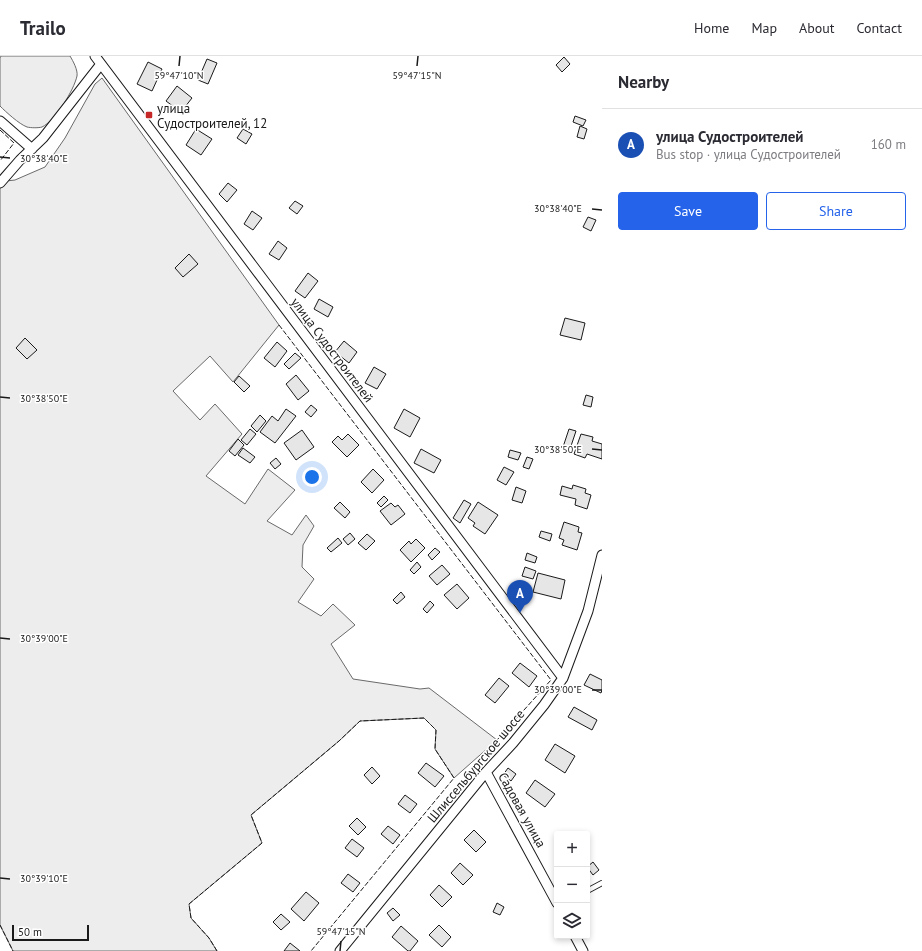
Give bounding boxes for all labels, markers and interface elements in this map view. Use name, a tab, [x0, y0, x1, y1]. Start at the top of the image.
text: Trailo	[20, 16, 66, 40]
text: Home	[694, 19, 729, 37]
text: Map	[751, 19, 777, 37]
text: About	[799, 19, 835, 37]
text: Contact	[857, 19, 902, 37]
text: 59°47'10"N	[154, 69, 204, 82]
text: 59°47'15"N	[392, 69, 442, 82]
text: Nearby	[618, 71, 669, 93]
place label: улица Судостроителей, 12	[157, 100, 267, 132]
marker: улица Судостроителей, 12	[144, 110, 154, 120]
text: улица Судостроителей	[656, 127, 804, 146]
text: A	[627, 136, 635, 153]
text: 160 m	[871, 136, 906, 153]
text: Bus stop · улица Судостроителей	[656, 146, 841, 163]
text: 30°38'40"E	[20, 152, 68, 165]
button: Save	[618, 192, 758, 230]
button: Share	[766, 192, 906, 230]
text: 30°38'40"E	[534, 202, 582, 215]
street label: улица Судостроителей	[287, 294, 377, 406]
text: 30°38'50"E	[20, 392, 68, 405]
text: 30°38'50"E	[534, 443, 582, 456]
your location	[302, 467, 322, 487]
pin: A	[507, 580, 533, 613]
text: 30°39'00"E	[20, 632, 68, 645]
text: 30°39'00"E	[534, 683, 582, 696]
street label: Шлиссельбургское шоссе	[424, 706, 528, 826]
street label: Садовая улица	[494, 769, 550, 851]
map controls	[554, 831, 590, 939]
button: +	[554, 831, 590, 867]
button: −	[554, 867, 590, 903]
text: 30°39'10"E	[20, 872, 68, 885]
button: layers	[554, 903, 590, 939]
scale bar	[12, 923, 89, 942]
text: 50 m	[18, 925, 42, 939]
text: 59°47'15"N	[316, 925, 366, 938]

